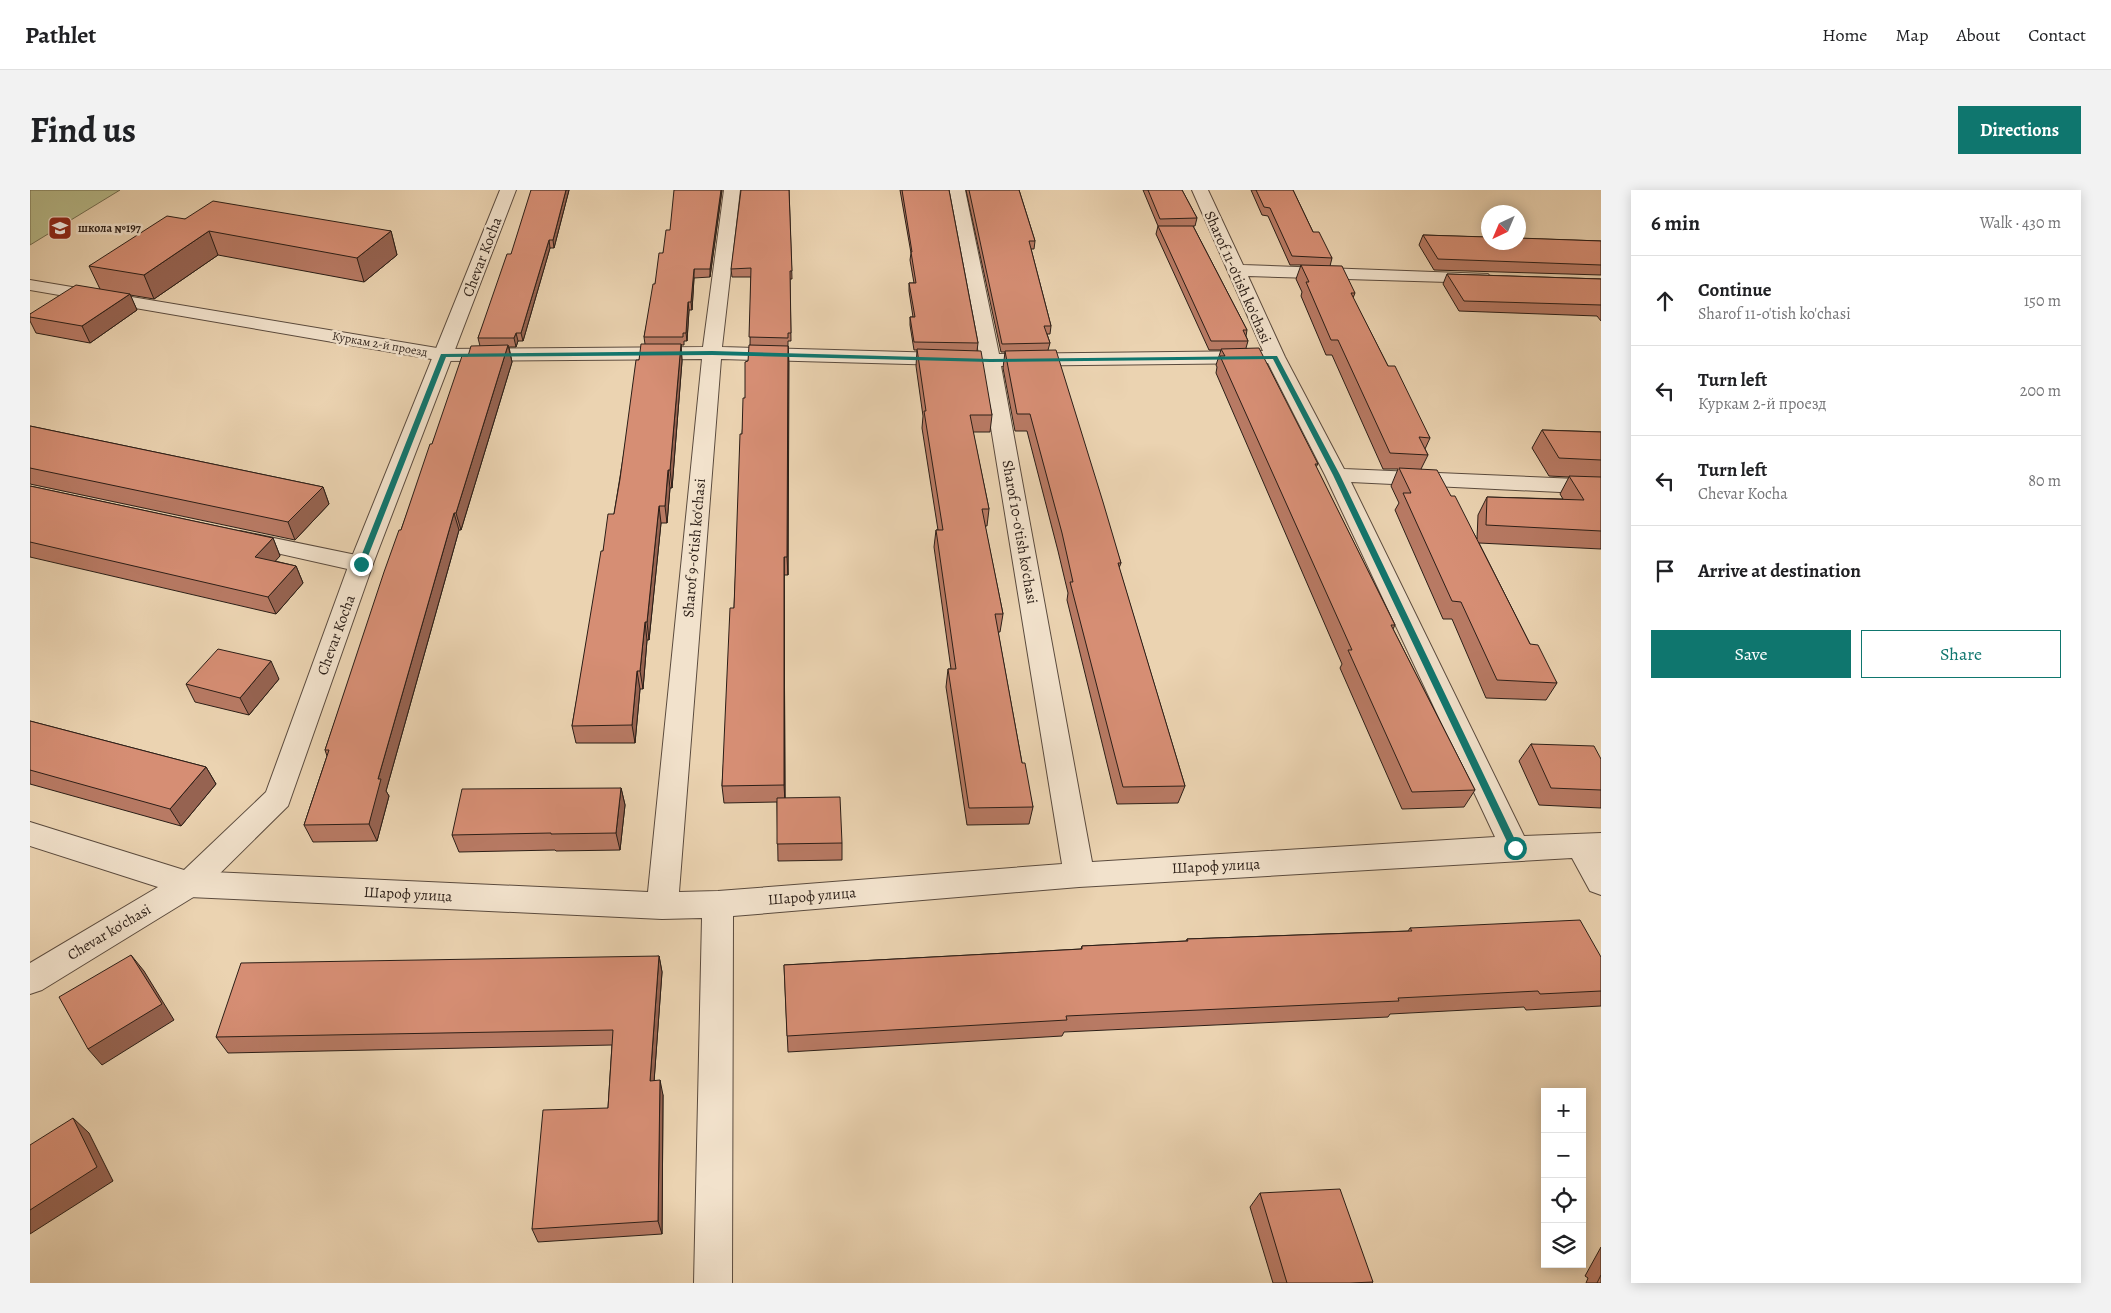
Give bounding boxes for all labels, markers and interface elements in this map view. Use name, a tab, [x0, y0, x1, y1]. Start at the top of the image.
text: Pathlet	[25, 19, 96, 51]
text: Home	[1822, 23, 1867, 47]
text: Map	[1895, 23, 1928, 47]
text: About	[1956, 23, 2000, 47]
text: Contact	[2028, 23, 2086, 47]
text: Find us	[30, 106, 136, 154]
button: Directions	[1958, 106, 2081, 154]
north arrow	[1481, 205, 1526, 250]
street label: Sharof 11-o'tish ko'chasi	[1200, 208, 1276, 346]
text: 6 min	[1651, 209, 1700, 237]
text: Walk · 430 m	[1980, 212, 2061, 234]
street label: Chevar Kocha	[458, 214, 506, 300]
school or university icon: школа №197	[47, 215, 73, 241]
place label: школа №197	[78, 220, 142, 236]
text: Continue	[1698, 277, 1772, 303]
icon: ahead	[1651, 287, 1679, 315]
text: 150 m	[2024, 290, 2061, 312]
text: Sharof 11-o'tish ko'chasi	[1698, 303, 1851, 325]
street label: Куркам 2-й проезд	[331, 328, 429, 360]
text: Turn left	[1698, 367, 1767, 393]
icon: left	[1651, 377, 1679, 405]
text: 200 m	[2020, 380, 2061, 402]
text: Куркам 2-й проезд	[1698, 393, 1826, 415]
text: Turn left	[1698, 457, 1767, 483]
street label: Sharof 10-o'tish ko'chasi	[997, 458, 1043, 606]
icon: left	[1651, 467, 1679, 495]
text: 80 m	[2028, 470, 2061, 492]
street label: Sharof 9-o'tish ko'chasi	[678, 478, 710, 618]
text: Chevar Kocha	[1698, 483, 1788, 505]
route end	[350, 553, 373, 576]
icon: arrive	[1651, 557, 1679, 585]
text: Arrive at destination	[1698, 558, 1861, 584]
street label: Chevar Kocha	[312, 592, 360, 678]
button: Save	[1651, 630, 1851, 678]
button: Share	[1861, 630, 2061, 678]
route start	[1504, 837, 1527, 860]
street label: Шароф улица	[1171, 854, 1261, 878]
street label: Шароф улица	[363, 882, 453, 906]
street label: Шароф улица	[767, 882, 857, 910]
street label: Chevar ko'chasi	[63, 899, 155, 965]
map controls	[1541, 1088, 1586, 1268]
button: +	[1541, 1088, 1586, 1133]
button: −	[1541, 1133, 1586, 1178]
button: locate	[1541, 1178, 1586, 1223]
button: layers	[1541, 1223, 1586, 1268]

